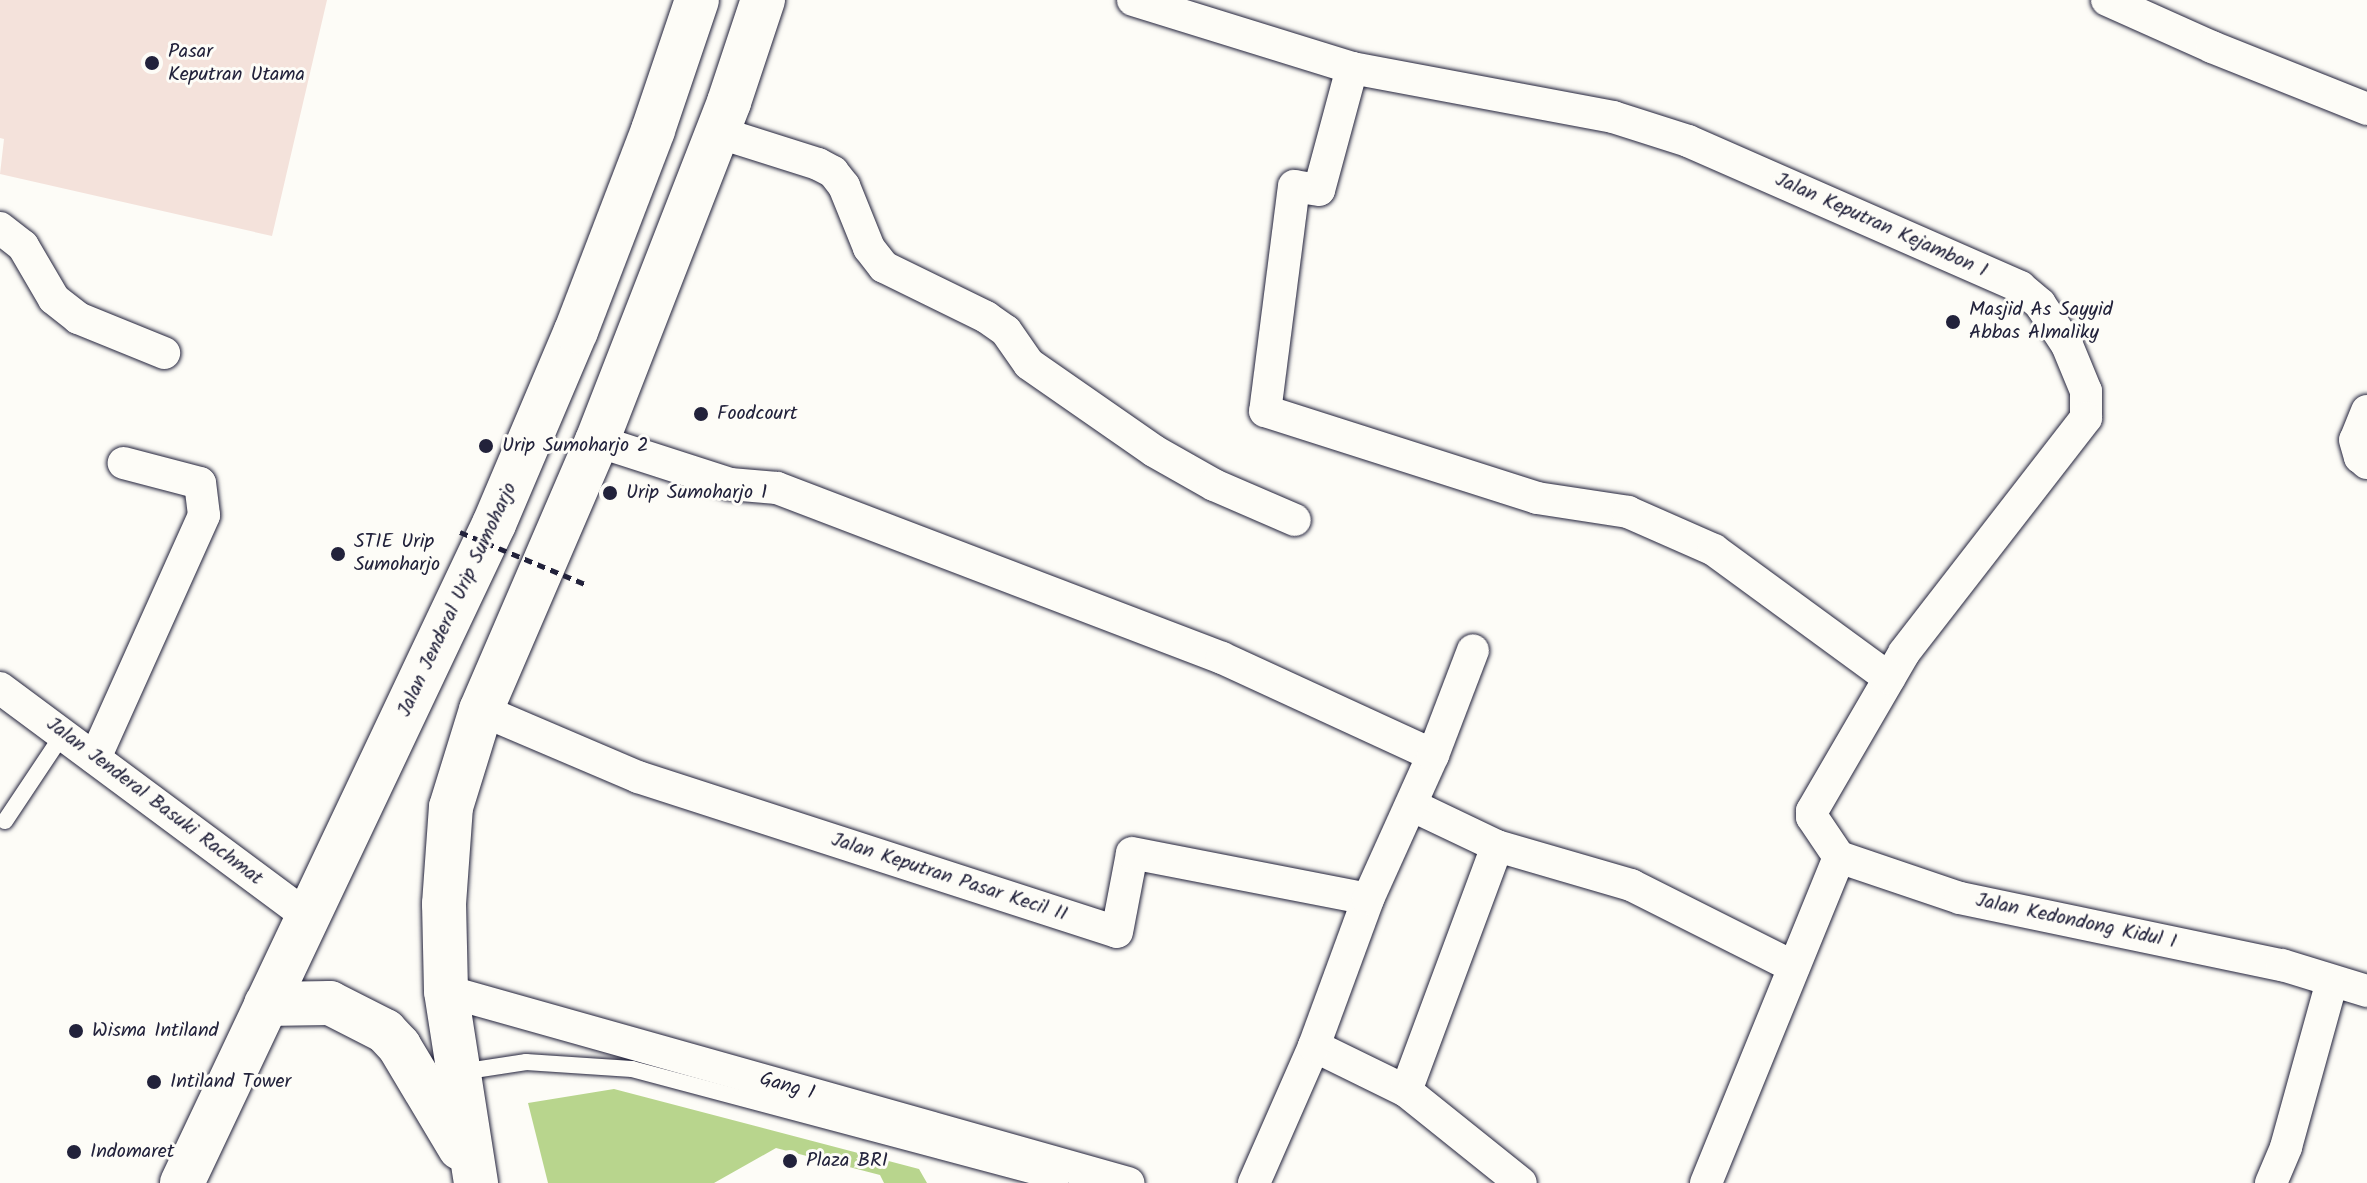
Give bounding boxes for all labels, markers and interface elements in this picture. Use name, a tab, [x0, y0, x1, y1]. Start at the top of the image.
place label: Pasar Keputran Utama	[168, 40, 305, 87]
marker: Pasar Keputran Utama	[143, 54, 161, 72]
street label: Jalan Keputran Kejambon 1	[1771, 168, 1991, 284]
place label: Masjid As Sayyid Abbas Almaliky	[1969, 298, 2113, 345]
marker: Masjid As Sayyid Abbas Almaliky	[1944, 313, 1962, 331]
place label: Foodcourt	[717, 402, 797, 426]
marker: Foodcourt	[692, 405, 710, 423]
place label: Urip Sumoharjo 2	[502, 434, 649, 458]
marker: Urip Sumoharjo 2	[477, 437, 495, 455]
street label: Jalan Jenderal Urip Sumoharjo	[393, 479, 523, 721]
place label: Urip Sumoharjo 1	[626, 481, 767, 505]
marker: Urip Sumoharjo 1	[601, 484, 619, 502]
place label: STIE Urip Sumoharjo	[354, 530, 440, 577]
marker: STIE Urip Sumoharjo	[329, 545, 347, 563]
street label: Jalan Jenderal Basuki Rachmat	[41, 713, 267, 891]
street label: Jalan Keputran Pasar Kecil II	[828, 828, 1070, 928]
street label: Jalan Kedondong Kidul I	[1973, 889, 2179, 955]
place label: Wisma Intiland	[92, 1019, 219, 1043]
marker: Wisma Intiland	[67, 1022, 85, 1040]
street label: Gang 1	[757, 1068, 817, 1106]
place label: Intiland Tower	[170, 1070, 291, 1094]
marker: Intiland Tower	[145, 1073, 163, 1091]
place label: Indomaret	[90, 1140, 175, 1164]
marker: Indomaret	[65, 1143, 83, 1161]
place label: Plaza BRI	[806, 1149, 888, 1173]
marker: Plaza BRI	[781, 1152, 799, 1170]

